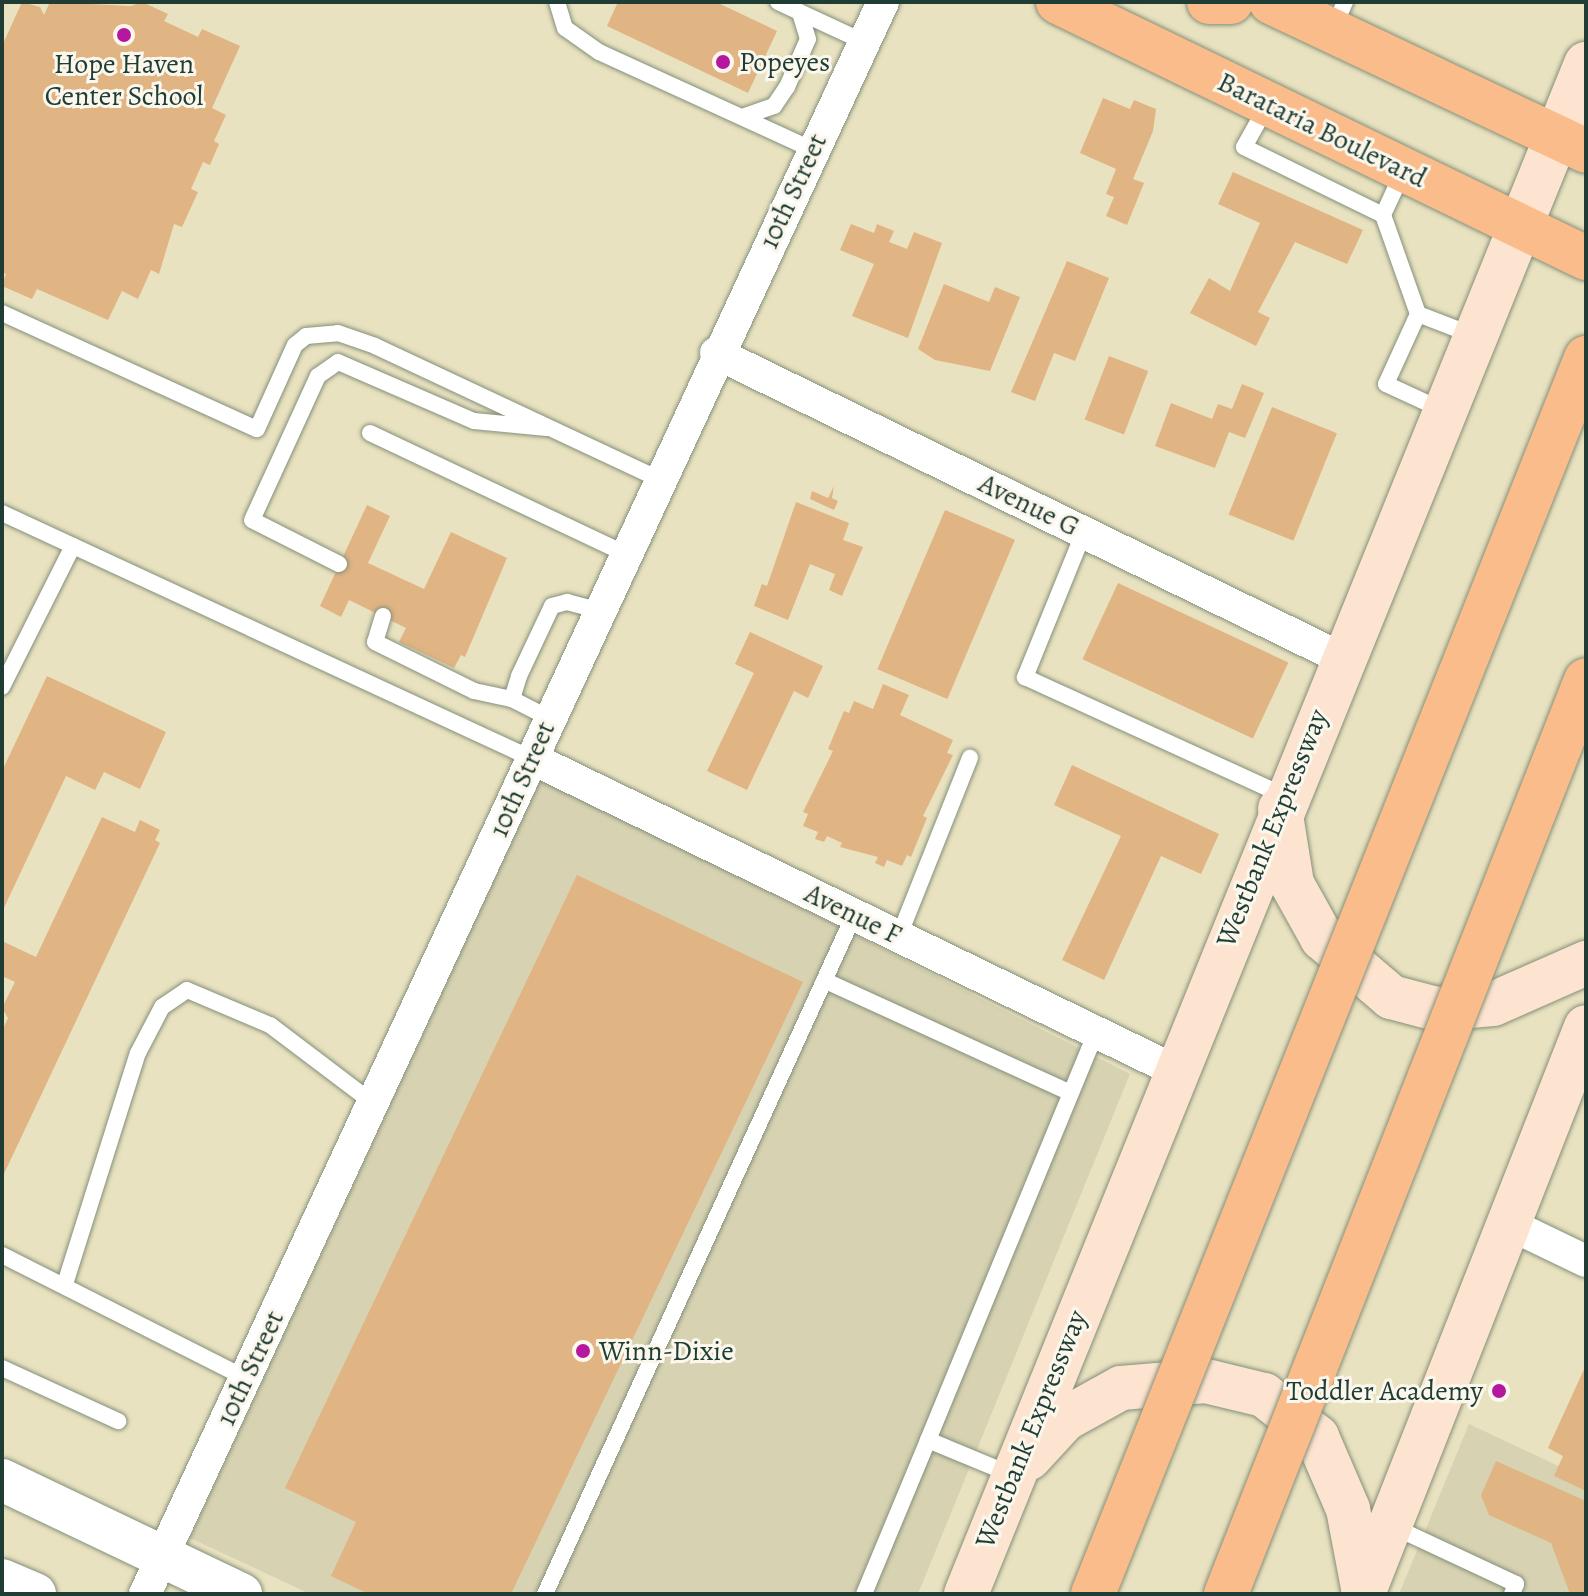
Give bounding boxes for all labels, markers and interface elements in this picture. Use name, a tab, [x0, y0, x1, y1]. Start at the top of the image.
marker: Hope Haven Center School	[115, 26, 133, 44]
place label: Popeyes	[739, 45, 830, 79]
place label: Hope Haven Center School	[45, 47, 203, 113]
marker: Popeyes	[714, 53, 732, 71]
street label: Barataria Boulevard	[1212, 65, 1432, 195]
street label: 10th Street	[752, 128, 834, 254]
street label: Avenue G	[973, 466, 1085, 544]
street label: Westbank Expressway	[1209, 704, 1335, 952]
street label: 10th Street	[482, 716, 562, 842]
street label: Avenue F	[799, 876, 907, 952]
street label: 10th Street	[209, 1305, 291, 1431]
street label: Westbank Expressway	[968, 1305, 1094, 1553]
place label: Winn-Dixie	[599, 1334, 734, 1368]
marker: Winn-Dixie	[574, 1342, 592, 1360]
place label: Toddler Academy	[1286, 1374, 1483, 1408]
marker: Toddler Academy	[1490, 1382, 1508, 1400]

